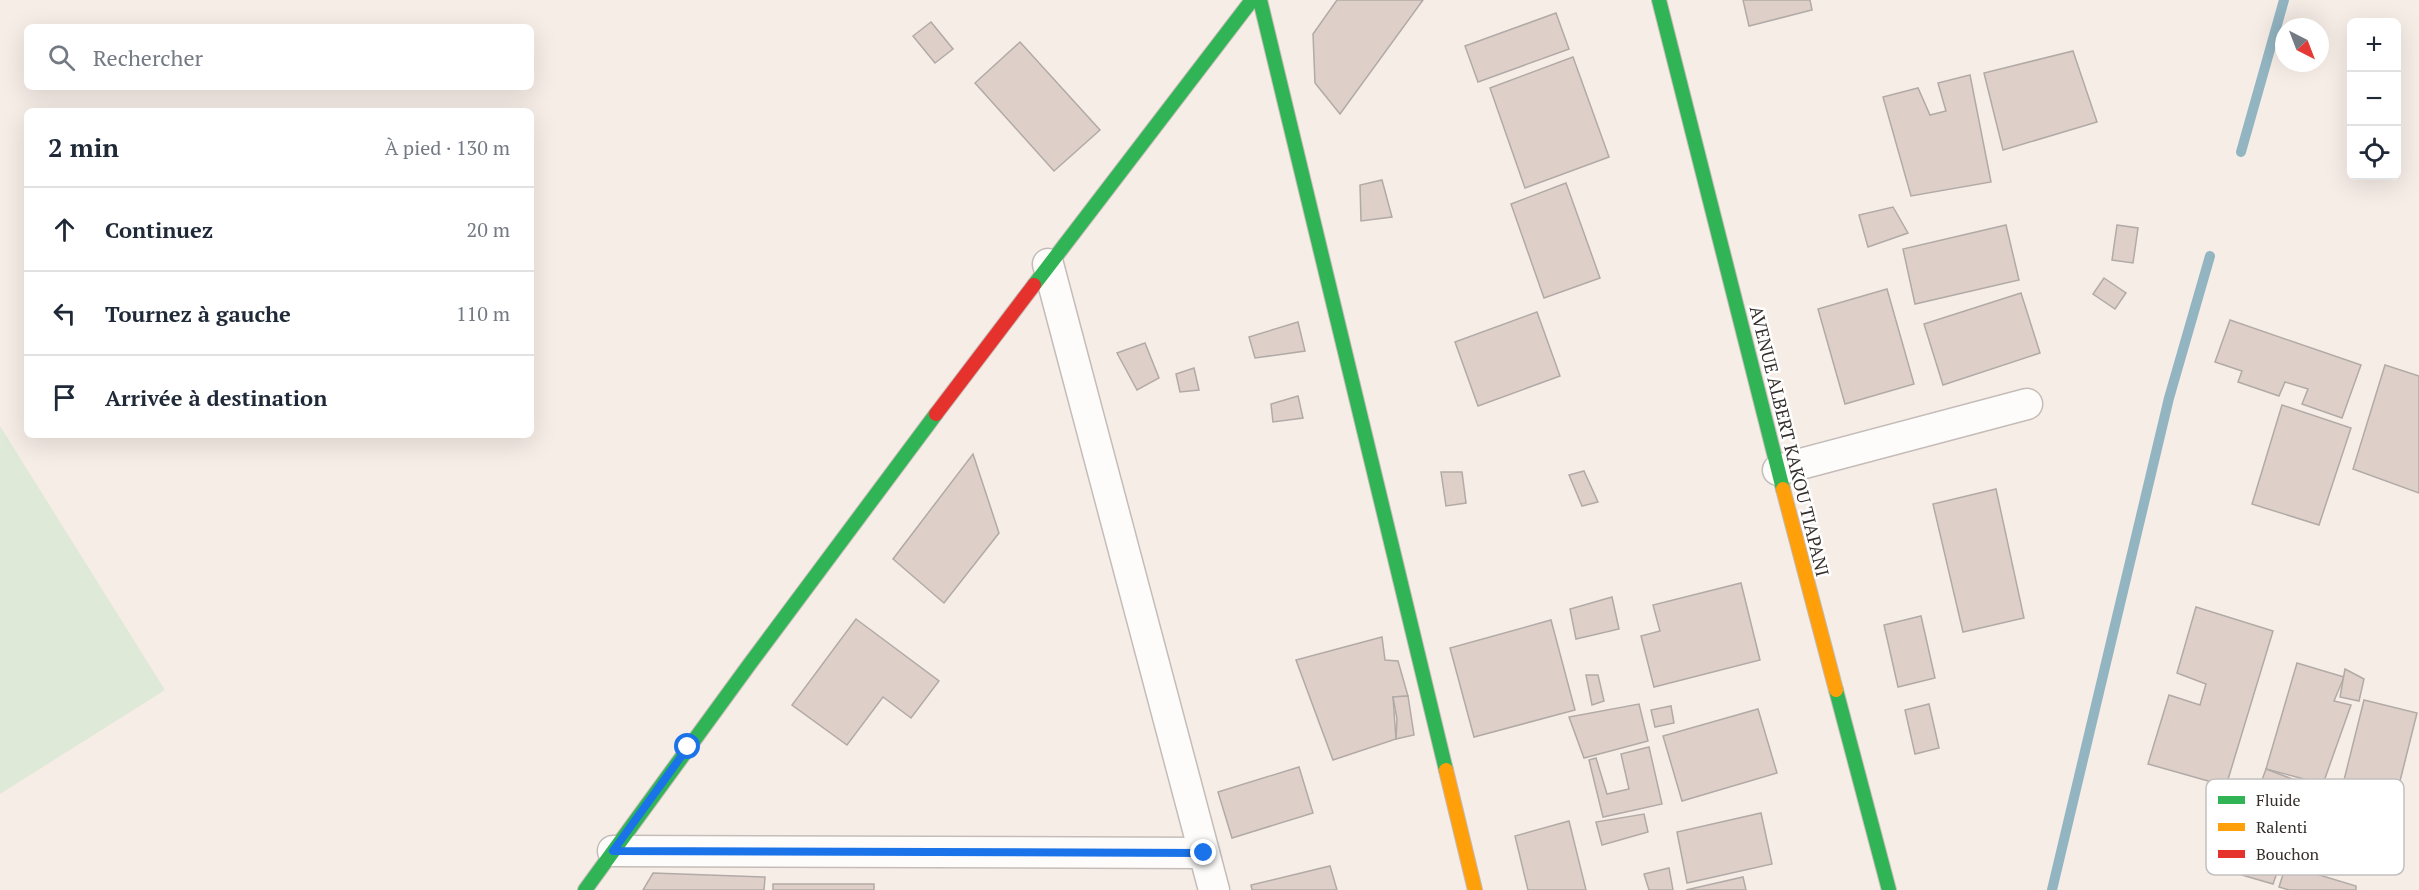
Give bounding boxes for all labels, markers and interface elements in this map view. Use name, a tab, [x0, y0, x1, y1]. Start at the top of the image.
north arrow	[2275, 18, 2329, 72]
map controls	[2347, 18, 2401, 180]
button: +	[2347, 18, 2401, 72]
search box	[24, 24, 534, 90]
icon: search	[45, 41, 78, 74]
text: Rechercher	[93, 43, 203, 72]
button: −	[2347, 72, 2401, 126]
button: locate	[2347, 126, 2401, 180]
text: 2 min	[48, 130, 119, 164]
text: À pied · 130 m	[385, 134, 510, 161]
icon: ahead	[48, 213, 81, 246]
text: Continuez	[105, 215, 213, 244]
text: 20 m	[467, 216, 510, 243]
icon: left	[48, 297, 81, 330]
text: Tournez à gauche	[105, 299, 291, 328]
text: 110 m	[456, 300, 510, 327]
street label: AVENUE ALBERT KAKOU TIAPANI	[1745, 303, 1835, 579]
icon: arrive	[48, 381, 81, 414]
text: Arrivée à destination	[105, 383, 327, 412]
route start	[674, 733, 700, 759]
legend	[2206, 779, 2404, 875]
text: Fluide	[2256, 789, 2300, 811]
text: Ralenti	[2256, 816, 2308, 838]
route end	[1190, 839, 1216, 865]
text: Bouchon	[2256, 843, 2320, 865]

